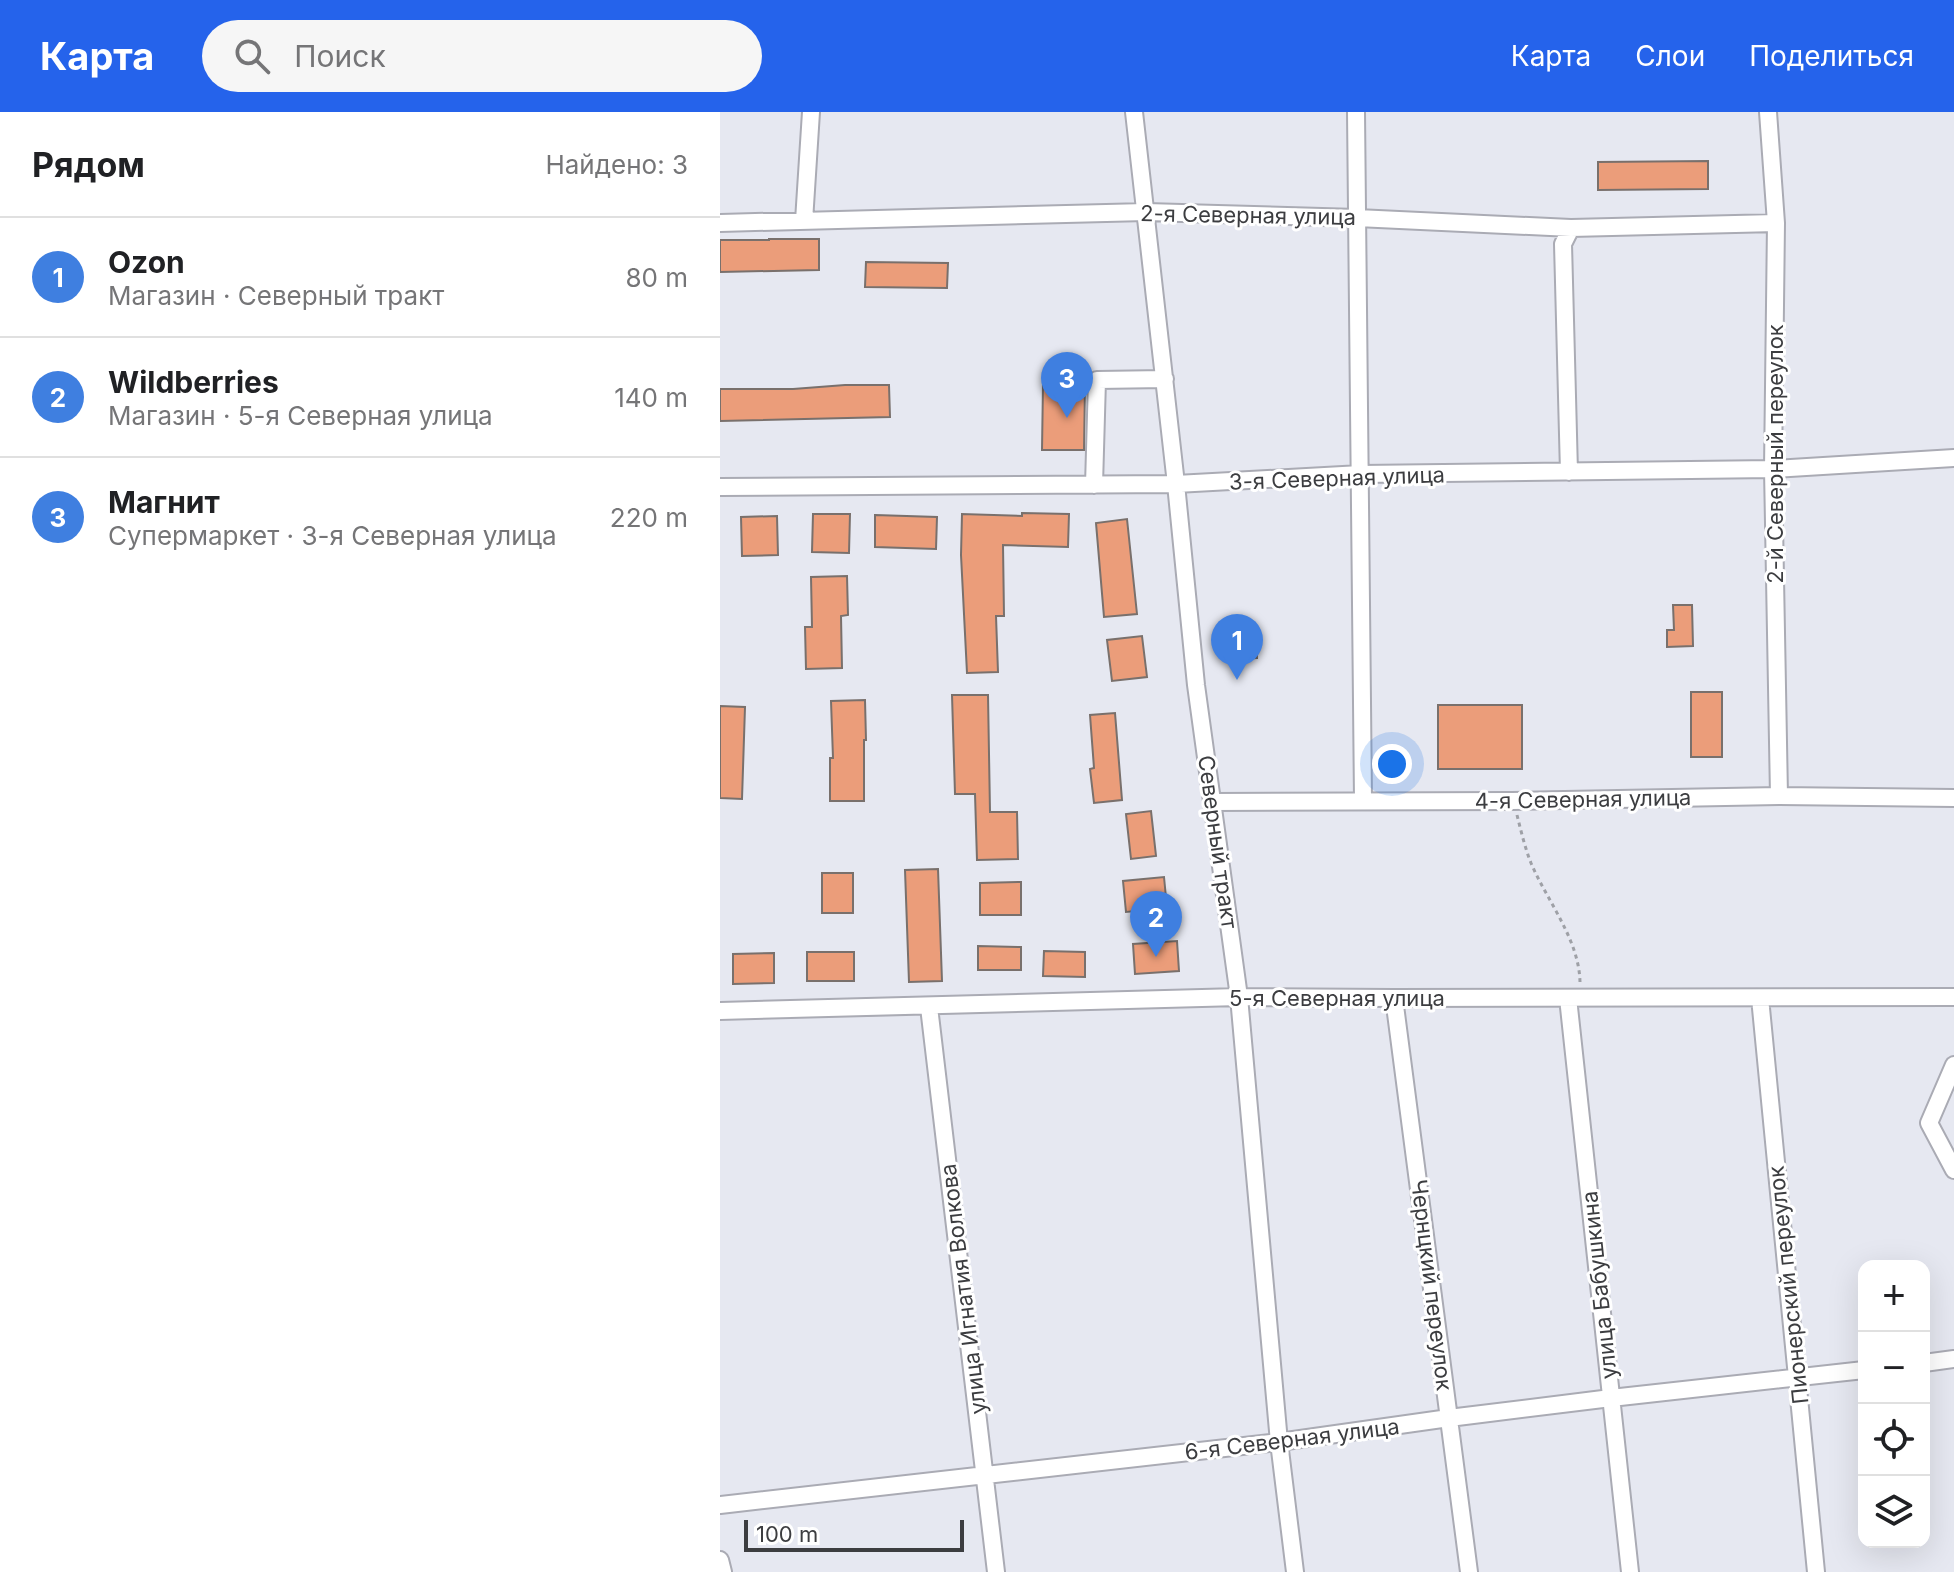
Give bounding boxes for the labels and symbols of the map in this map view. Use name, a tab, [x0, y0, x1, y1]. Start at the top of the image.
street label: 2-я Северная улица	[1140, 200, 1356, 230]
street label: 2-й Северный переулок	[1762, 324, 1788, 584]
pin: 3	[1041, 352, 1093, 418]
street label: 3-я Северная улица	[1229, 461, 1445, 495]
pin: 1	[1211, 614, 1263, 680]
your location	[1372, 744, 1412, 784]
street label: Северный тракт	[1193, 754, 1243, 931]
street label: 4-я Северная улица	[1474, 784, 1692, 814]
pin: 2	[1130, 891, 1182, 957]
street label: 5-я Северная улица	[1229, 985, 1445, 1011]
street label: улица Игнатия Волкова	[935, 1162, 991, 1416]
street label: Пионерский переулок	[1763, 1165, 1813, 1405]
street label: Чернцкий переулок	[1406, 1178, 1458, 1392]
street label: улица Бабушкина	[1576, 1190, 1622, 1380]
street label: 6-я Северная улица	[1183, 1413, 1401, 1465]
scale bar	[744, 1516, 964, 1552]

